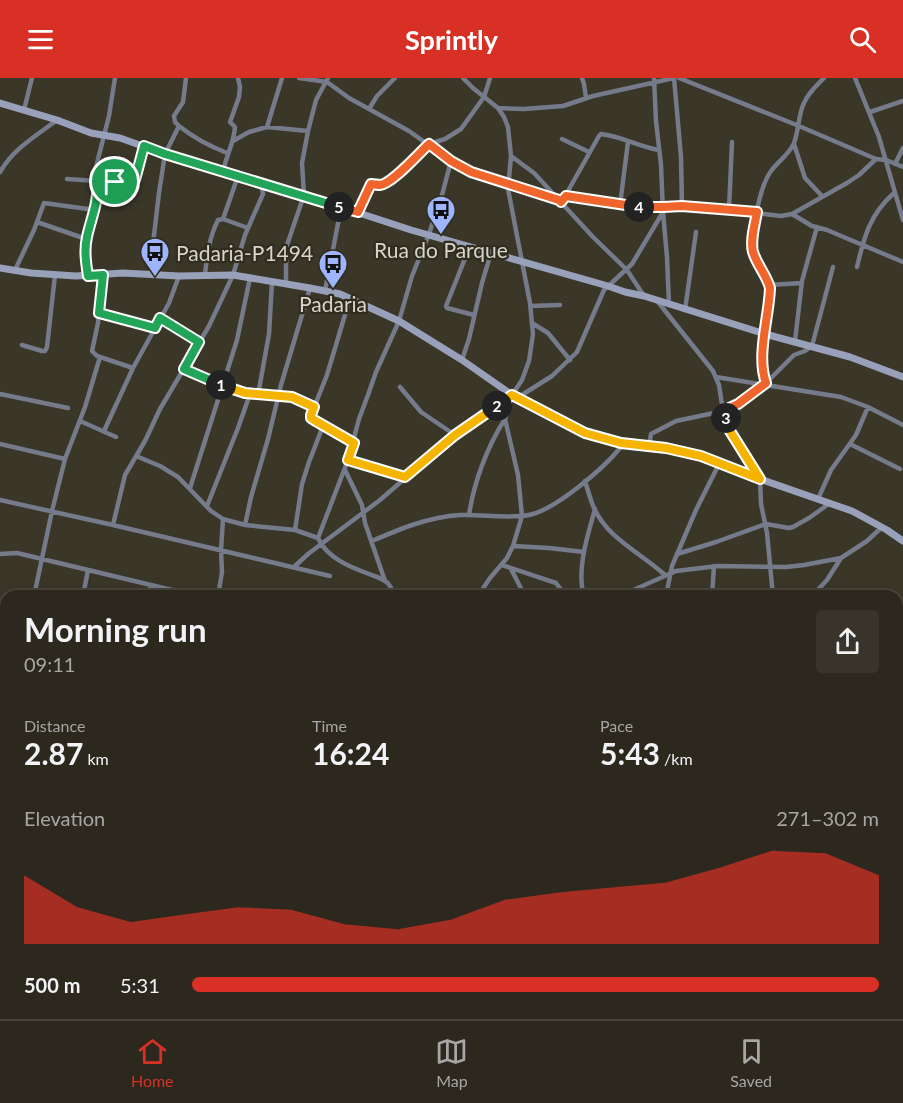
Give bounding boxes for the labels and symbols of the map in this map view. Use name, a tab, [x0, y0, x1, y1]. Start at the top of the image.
pin	[89, 156, 140, 207]
pin: 5	[324, 192, 354, 222]
pin: 4	[624, 192, 654, 222]
bus stop icon: Rua do Parque	[425, 194, 457, 236]
bus stop icon: Padaria-P1494	[139, 236, 171, 278]
place label: Rua do Parque	[374, 237, 508, 262]
place label: Padaria-P1494	[176, 240, 313, 265]
bus stop icon: Padaria	[317, 248, 349, 290]
place label: Padaria	[299, 291, 367, 316]
pin: 1	[206, 370, 236, 400]
pin: 2	[482, 391, 512, 421]
pin: 3	[711, 403, 741, 433]

